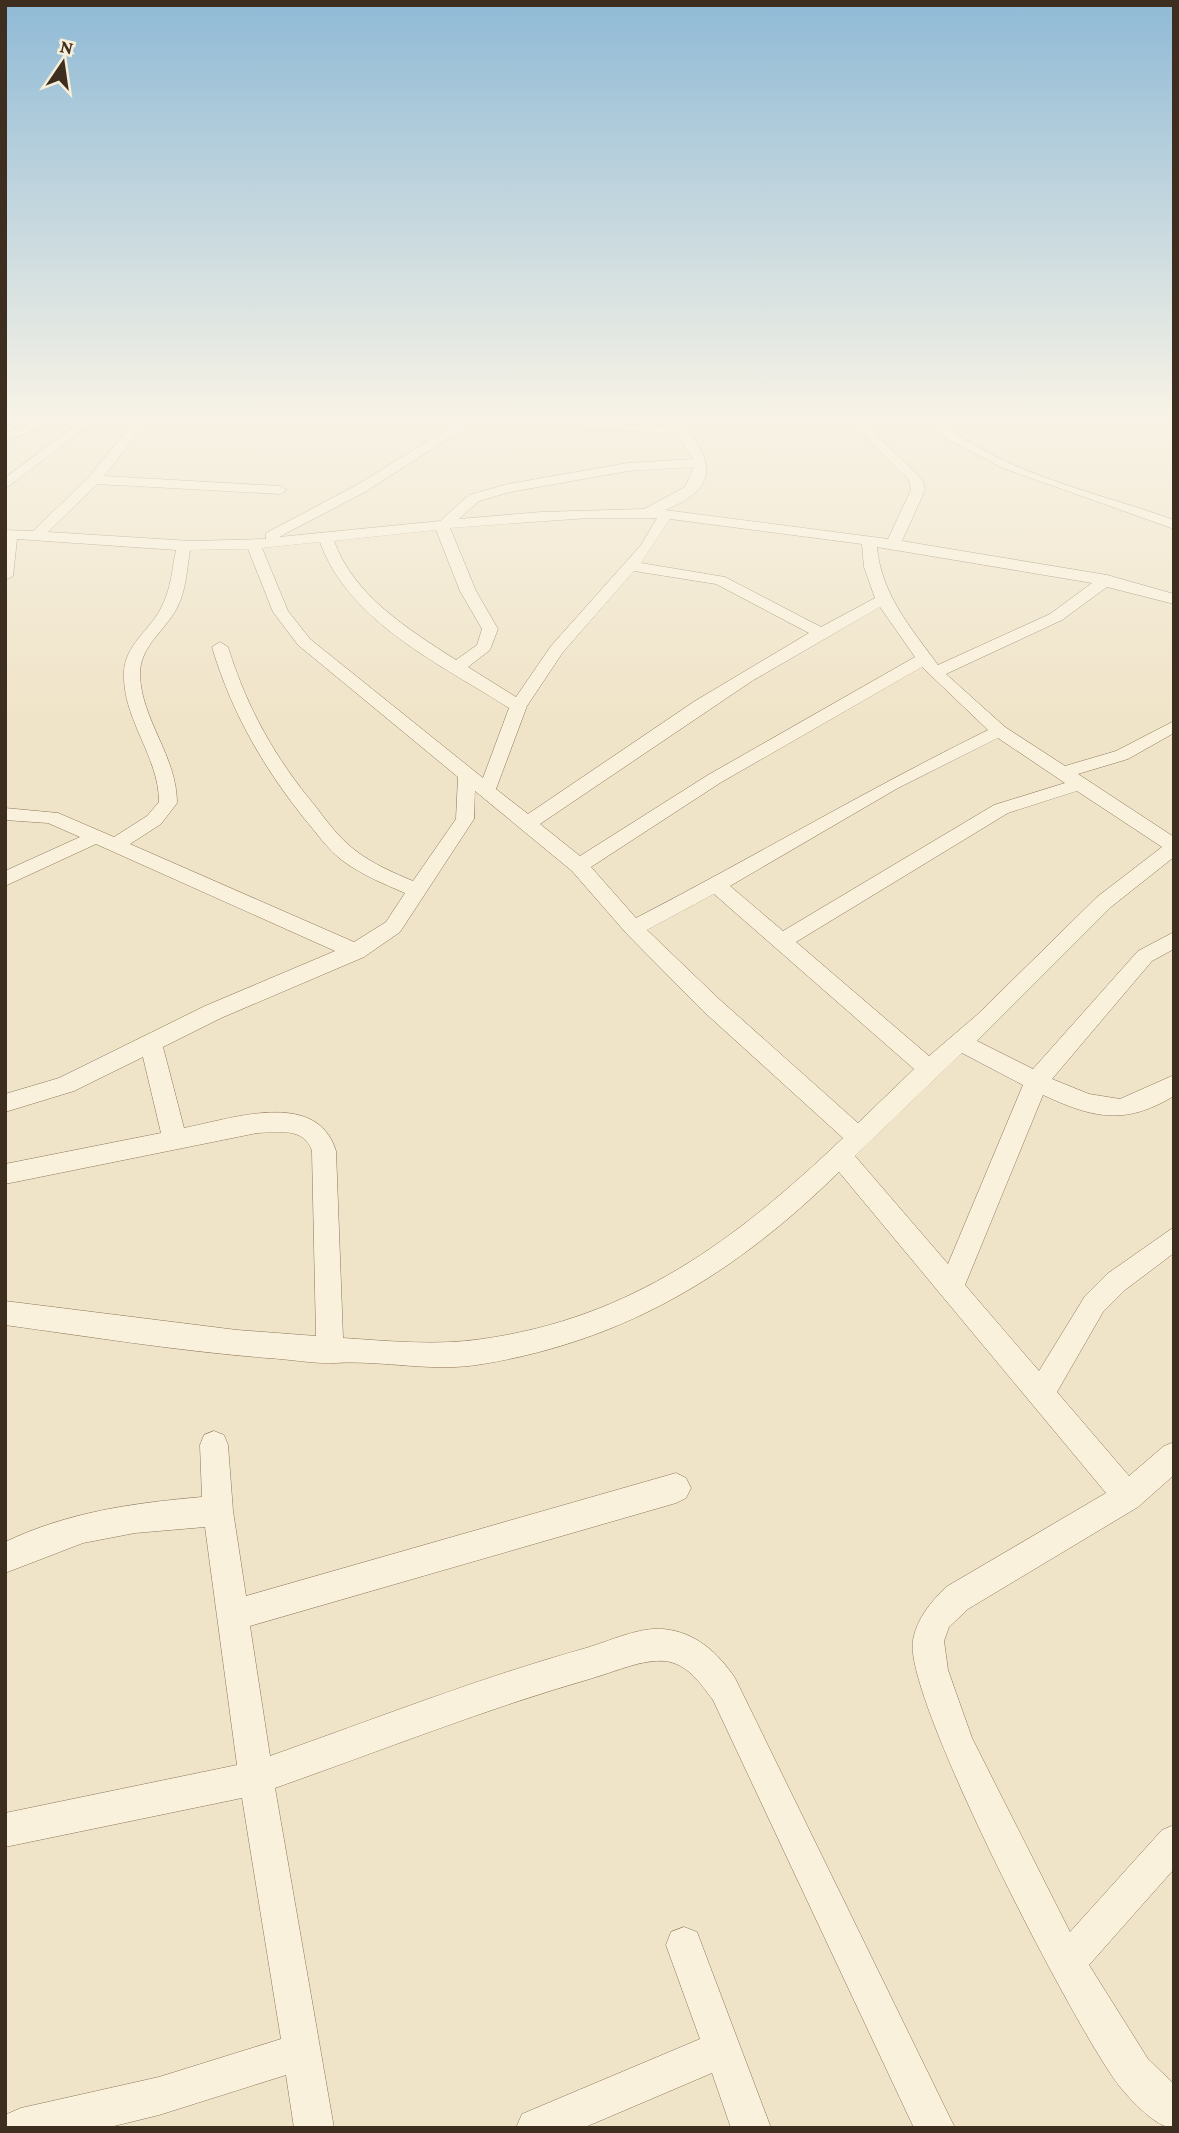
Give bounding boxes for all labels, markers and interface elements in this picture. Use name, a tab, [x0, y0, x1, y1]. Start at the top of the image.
north arrow	[28, 28, 98, 98]
text: N	[58, 35, 75, 59]

